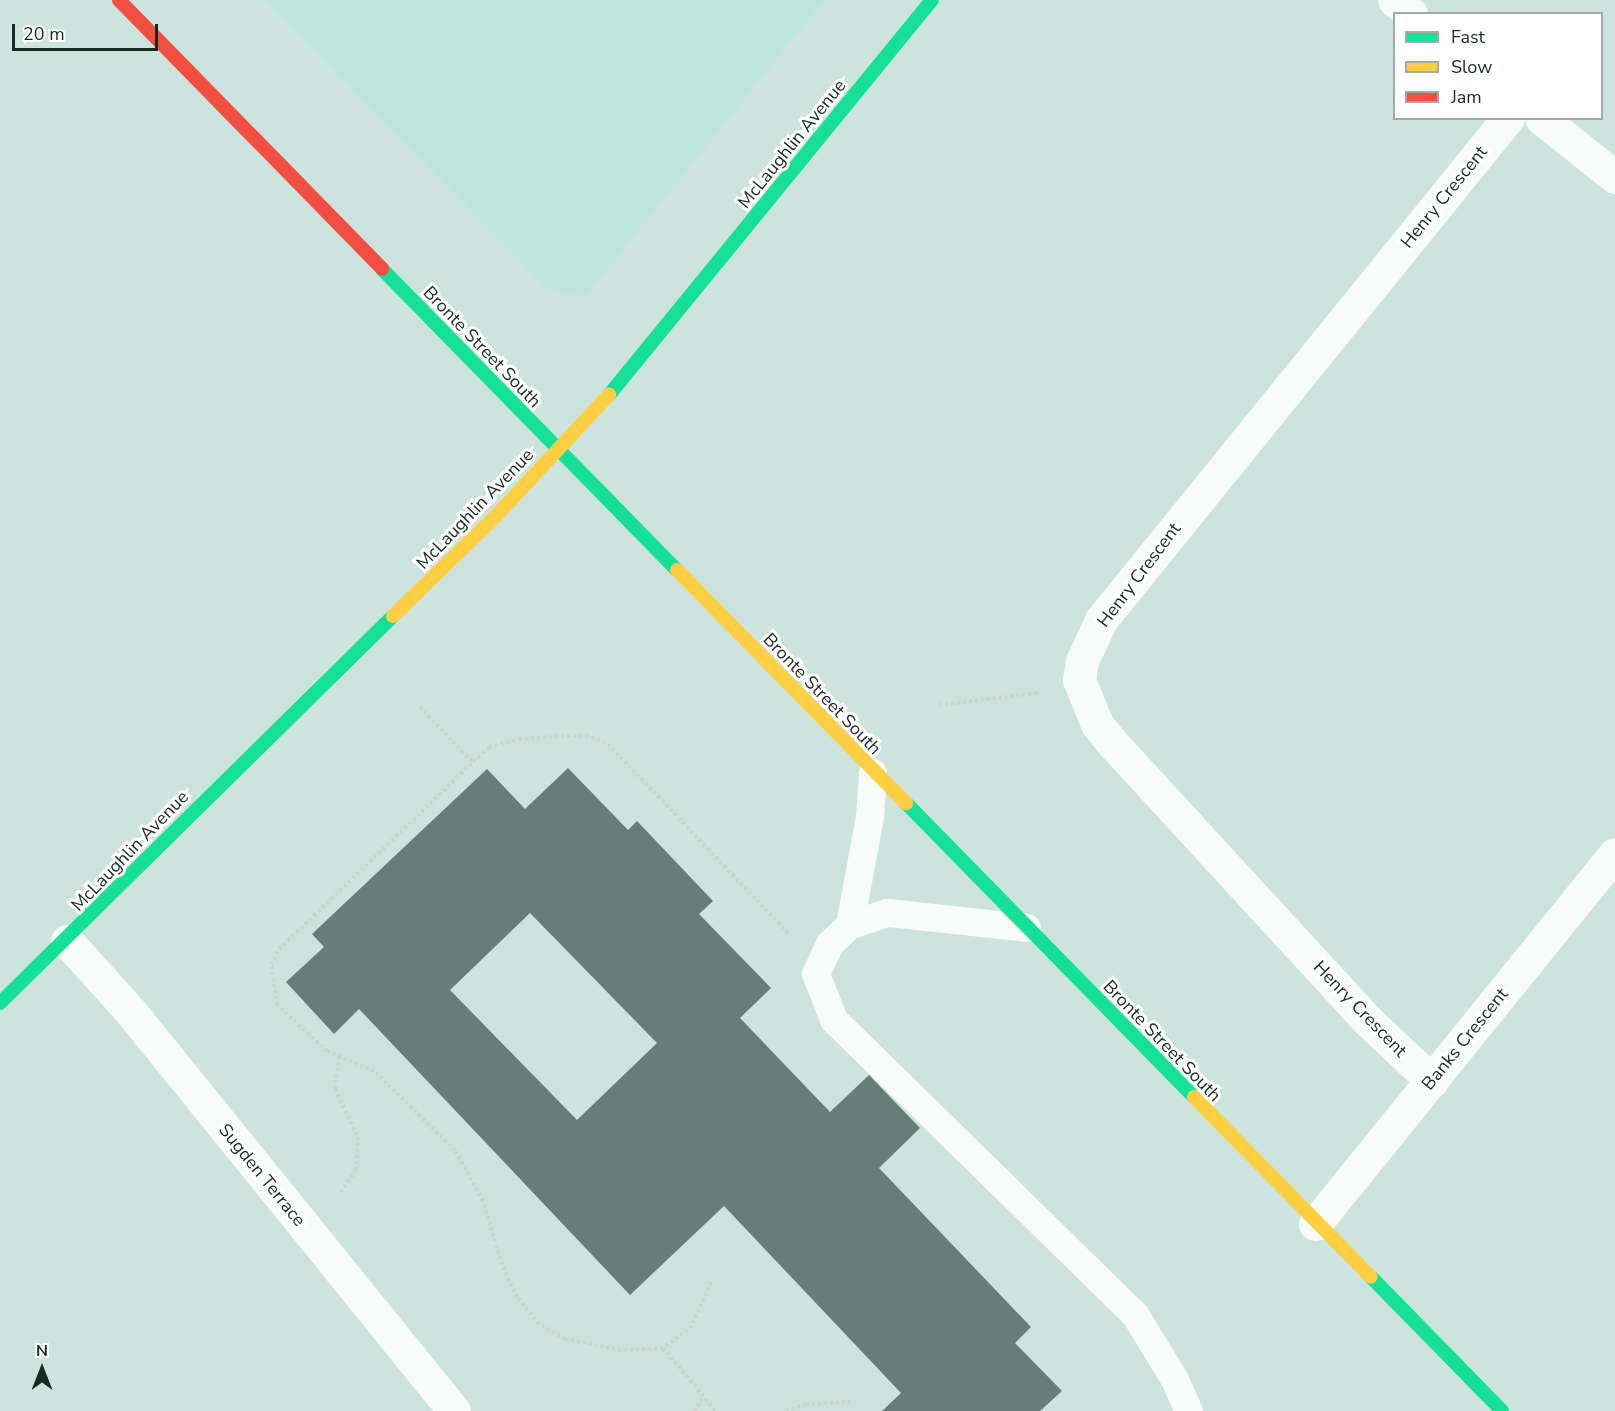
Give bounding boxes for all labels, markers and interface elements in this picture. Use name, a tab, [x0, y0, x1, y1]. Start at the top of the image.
scale bar	[15, 12, 160, 50]
legend	[1393, 12, 1603, 120]
text: 20 m	[23, 22, 65, 46]
text: Fast	[1451, 25, 1485, 49]
text: Slow	[1451, 55, 1492, 79]
street label: McLaughlin Avenue	[733, 75, 851, 213]
text: Jam	[1451, 85, 1482, 109]
street label: Henry Crescent	[1396, 142, 1492, 252]
street label: Bronte Street South	[418, 282, 546, 412]
street label: McLaughlin Avenue	[412, 444, 538, 574]
street label: Henry Crescent	[1093, 518, 1185, 632]
street label: Bronte Street South	[758, 629, 886, 759]
street label: McLaughlin Avenue	[67, 786, 193, 916]
street label: Henry Crescent	[1309, 956, 1411, 1062]
street label: Bronte Street South	[1098, 976, 1226, 1106]
street label: Banks Crescent	[1417, 984, 1513, 1094]
street label: Sugden Terrace	[214, 1119, 310, 1231]
north arrow	[12, 1339, 72, 1399]
text: N	[36, 1340, 48, 1362]

